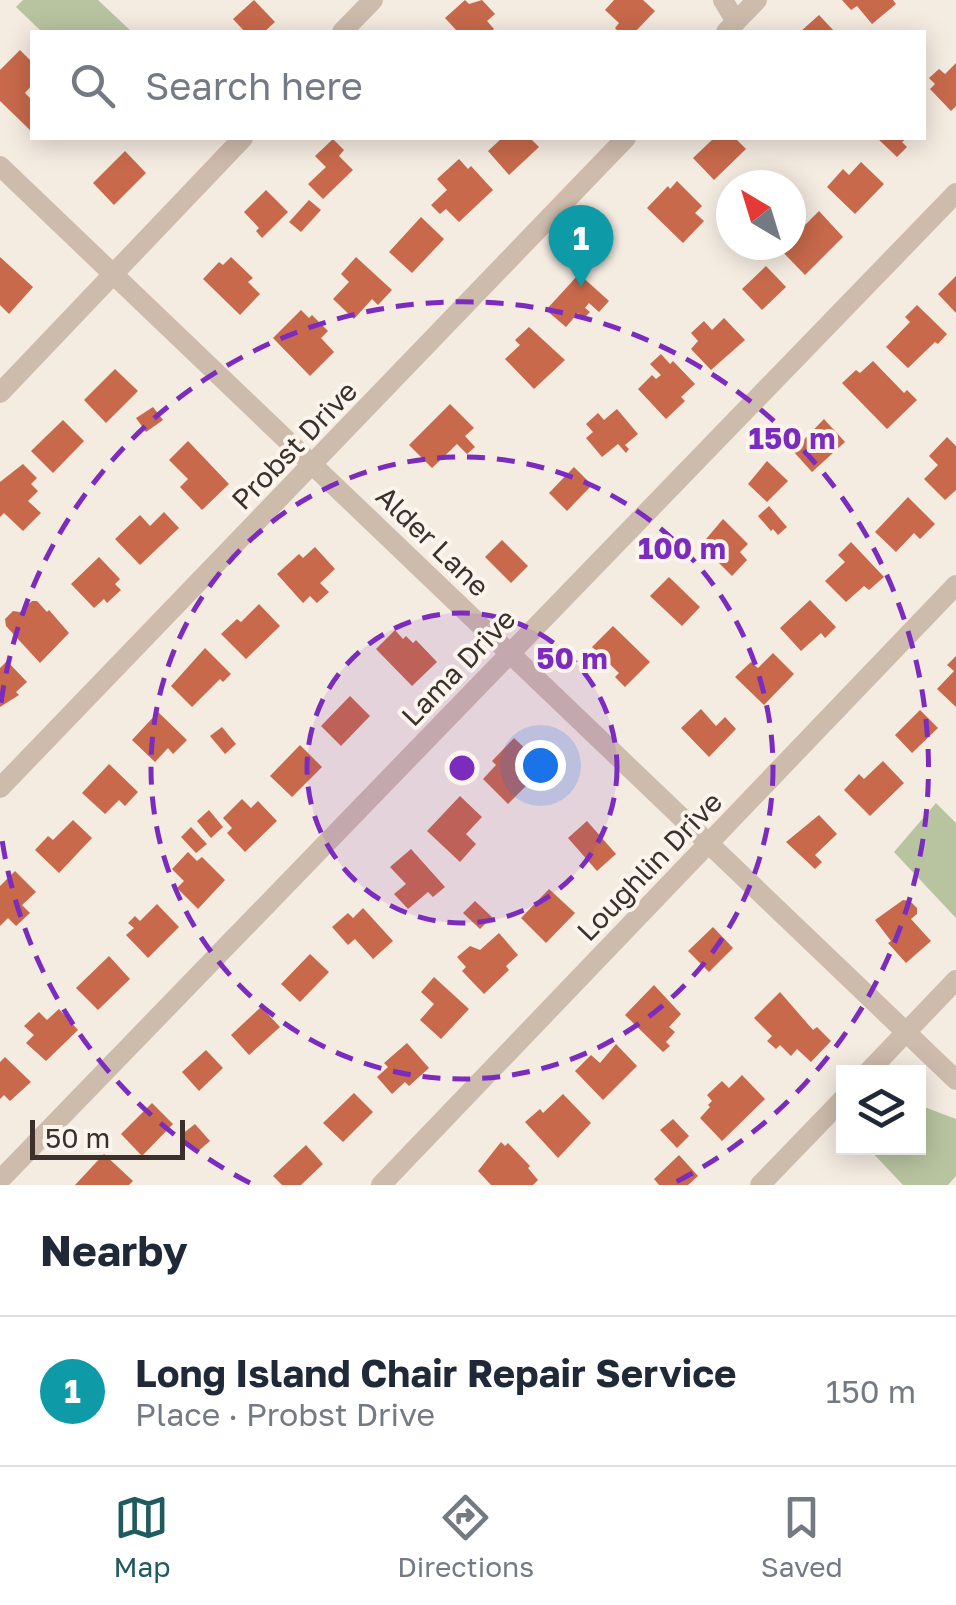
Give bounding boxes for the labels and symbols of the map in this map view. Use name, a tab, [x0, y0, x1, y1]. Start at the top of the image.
north arrow	[716, 170, 806, 260]
pin: 1	[548, 204, 614, 287]
street label: Probst Drive	[225, 374, 363, 516]
text: 150 m	[749, 420, 836, 456]
street label: Alder Lane	[370, 479, 496, 603]
text: 100 m	[638, 530, 726, 566]
street label: Lama Drive	[394, 602, 522, 732]
text: 50 m	[536, 640, 608, 676]
your location	[515, 740, 566, 791]
centre of rings	[444, 750, 480, 786]
street label: Loughlin Drive	[570, 785, 728, 947]
scale bar	[30, 1115, 185, 1160]

